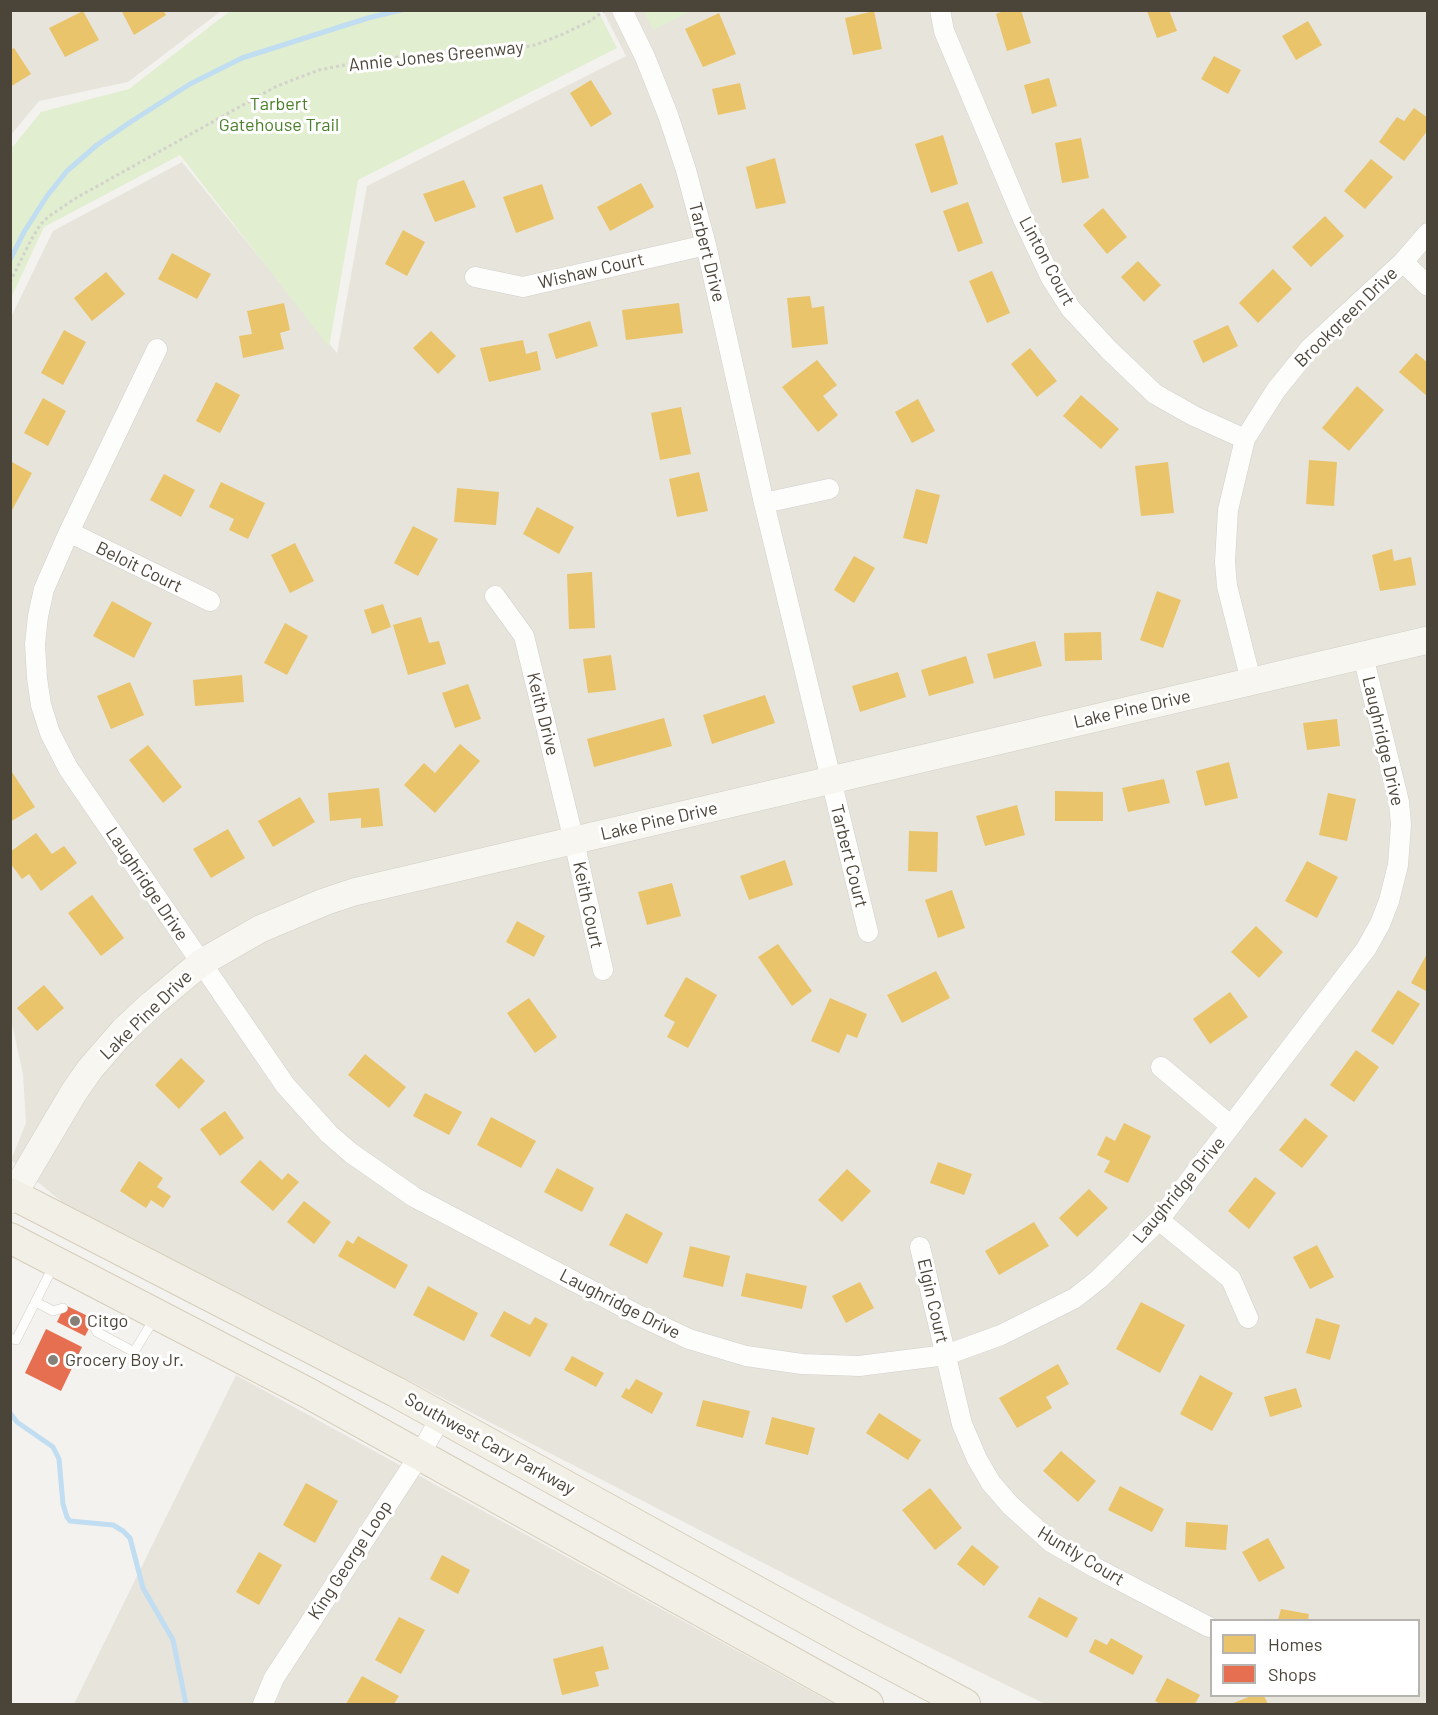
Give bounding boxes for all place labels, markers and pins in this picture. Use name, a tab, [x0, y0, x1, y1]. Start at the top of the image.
place label: Citgo	[87, 1310, 128, 1332]
marker: Citgo	[68, 1314, 82, 1328]
place label: Grocery Boy Jr.	[65, 1349, 184, 1371]
marker: Grocery Boy Jr.	[46, 1353, 60, 1367]

